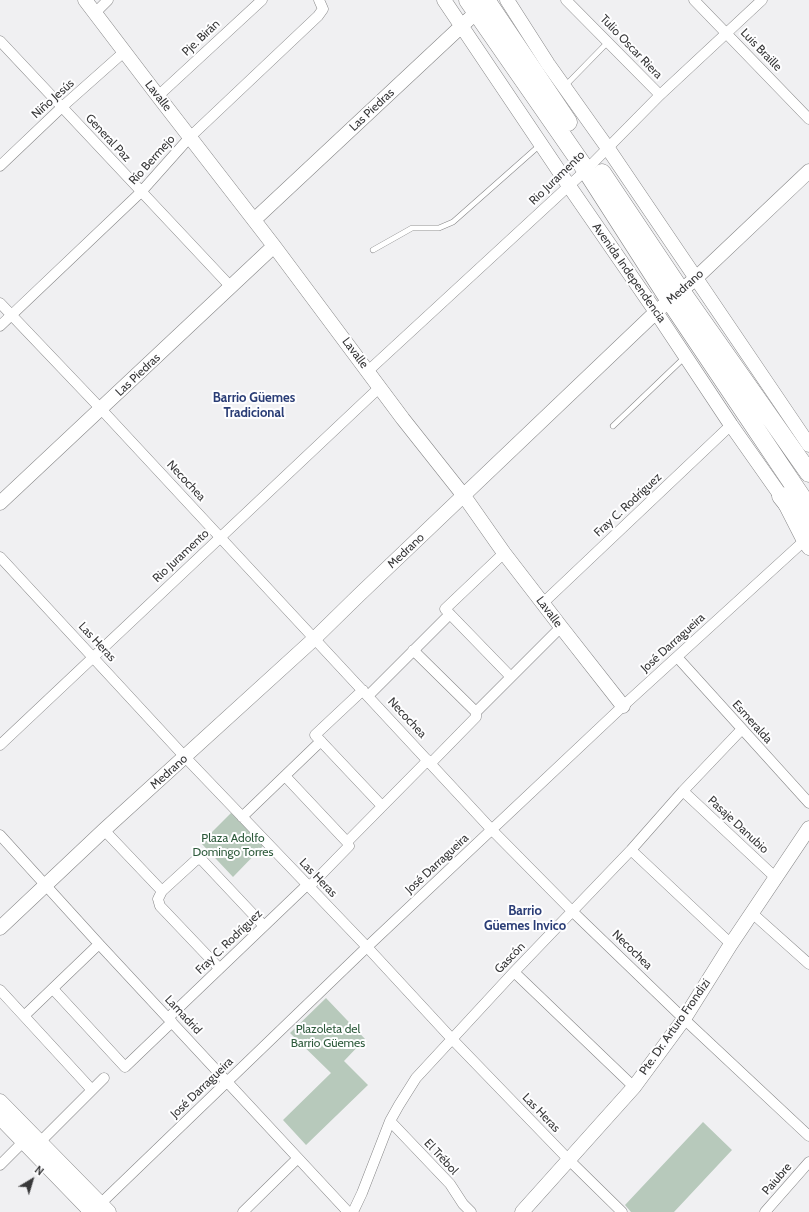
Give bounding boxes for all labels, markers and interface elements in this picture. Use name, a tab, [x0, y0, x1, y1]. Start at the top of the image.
street label: Tulio Oscar Riera	[597, 12, 665, 82]
street label: Pje. Birán	[179, 17, 223, 59]
street label: Luis Braille	[737, 26, 785, 74]
street label: Niño Jesús	[29, 76, 77, 122]
street label: Lavalle	[142, 78, 174, 114]
street label: Las Piedras	[347, 86, 397, 134]
street label: General Paz	[82, 111, 134, 165]
street label: Río Bermejo	[126, 132, 178, 188]
street label: Rio Juramento	[526, 148, 588, 208]
street label: Avenida Independencia	[589, 220, 669, 326]
street label: Medrano	[663, 267, 707, 307]
street label: Lavalle	[339, 335, 371, 371]
street label: Las Piedras	[113, 351, 163, 399]
district label: Barrio Güemes Tradicional	[213, 390, 295, 421]
street label: Necochea	[164, 458, 208, 504]
street label: Fray C. Rodríguez	[591, 470, 665, 540]
street label: Rio Juramento	[150, 526, 212, 586]
street label: Medrano	[385, 530, 427, 572]
street label: Lavalle	[533, 594, 565, 630]
street label: José Darragueira	[638, 610, 708, 676]
street label: Las Heras	[75, 619, 119, 665]
street label: Necochea	[385, 695, 429, 741]
street label: Esmeralda	[729, 698, 775, 746]
street label: Medrano	[147, 752, 191, 792]
street label: Pasaje Danubio	[705, 793, 771, 857]
park label: Plaza Adolfo Domingo Torres	[193, 831, 273, 859]
street label: José Darragueira	[402, 831, 472, 897]
street label: Las Heras	[296, 856, 340, 900]
district label: Barrio Güemes Invico	[484, 903, 566, 934]
street label: Fray C. Rodríguez	[193, 907, 265, 977]
street label: Necochea	[609, 927, 655, 973]
street label: Gascón	[492, 940, 528, 976]
street label: Pte. Dr. Arturo Frondizi	[636, 976, 714, 1078]
street label: Lamadrid	[161, 993, 205, 1037]
park label: Plazoleta del Barrio Güemes	[291, 1022, 365, 1050]
street label: José Darragueira	[168, 1055, 236, 1121]
street label: Las Heras	[519, 1091, 563, 1135]
street label: El Trébol	[421, 1136, 461, 1178]
north arrow	[12, 1160, 52, 1200]
street label: Paiubre	[759, 1160, 795, 1198]
text: N	[32, 1163, 47, 1178]

